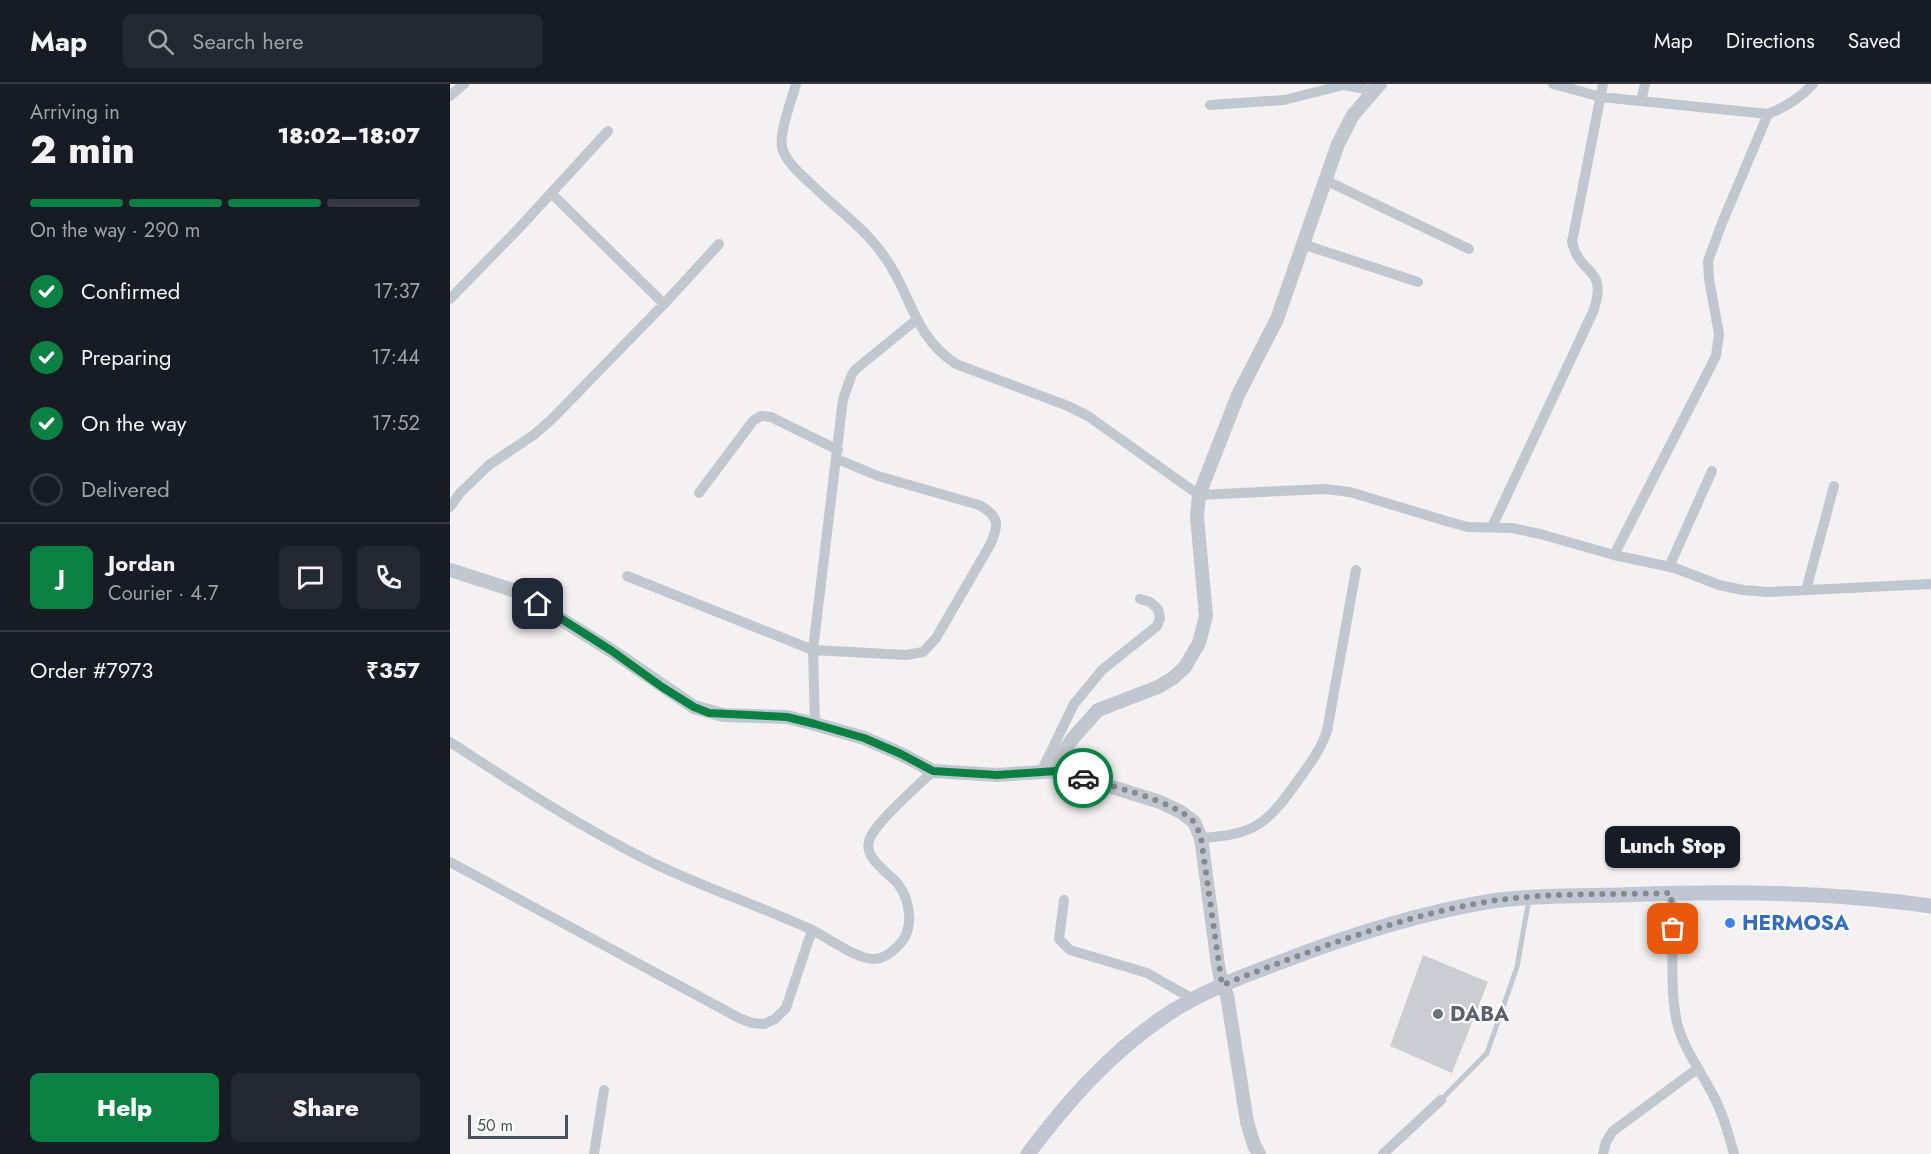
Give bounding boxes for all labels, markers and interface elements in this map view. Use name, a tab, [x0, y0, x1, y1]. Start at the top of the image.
search box	[123, 14, 543, 68]
text: Map	[30, 21, 87, 62]
icon: search	[144, 25, 177, 58]
text: Search here	[192, 25, 304, 57]
text: Map	[1654, 26, 1693, 56]
text: Directions	[1726, 26, 1815, 56]
text: Saved	[1848, 26, 1901, 56]
text: Arriving in	[30, 98, 120, 127]
text: 18:02–18:07	[277, 119, 420, 151]
text: 2 min	[30, 121, 135, 178]
text: On the way · 290 m	[30, 216, 200, 245]
icon: check	[30, 275, 63, 308]
text: Confirmed	[81, 275, 180, 307]
text: 17:37	[373, 277, 420, 306]
icon: check	[30, 341, 63, 374]
text: Preparing	[81, 341, 172, 373]
text: 17:44	[371, 343, 420, 372]
icon: check	[30, 407, 63, 440]
text: On the way	[81, 407, 186, 439]
text: 17:52	[372, 409, 420, 438]
text: Delivered	[81, 473, 170, 505]
button: chat	[279, 546, 342, 609]
button: phone	[357, 546, 420, 609]
text: Jordan	[108, 547, 175, 579]
text: J	[58, 561, 65, 593]
pin	[512, 578, 563, 629]
text: Courier · 4.7	[108, 579, 219, 608]
icon: home	[521, 587, 554, 620]
text: Order #7973	[30, 654, 153, 686]
text: ₹357	[366, 654, 420, 686]
courier	[1053, 748, 1113, 808]
icon: car	[1067, 762, 1100, 795]
callout: Lunch Stop	[1606, 827, 1740, 869]
text: Lunch Stop	[1619, 832, 1726, 861]
pin	[1647, 903, 1698, 954]
place label: HERMOSA	[1742, 908, 1850, 938]
icon: bag	[1656, 912, 1689, 945]
marker: HERMOSA	[1723, 916, 1737, 930]
place label: DABA	[1450, 999, 1510, 1029]
marker: DABA	[1431, 1007, 1445, 1021]
button: Help	[30, 1073, 219, 1142]
button: Share	[231, 1073, 420, 1142]
scale bar	[468, 1112, 568, 1140]
text: 50 m	[477, 1114, 513, 1137]

